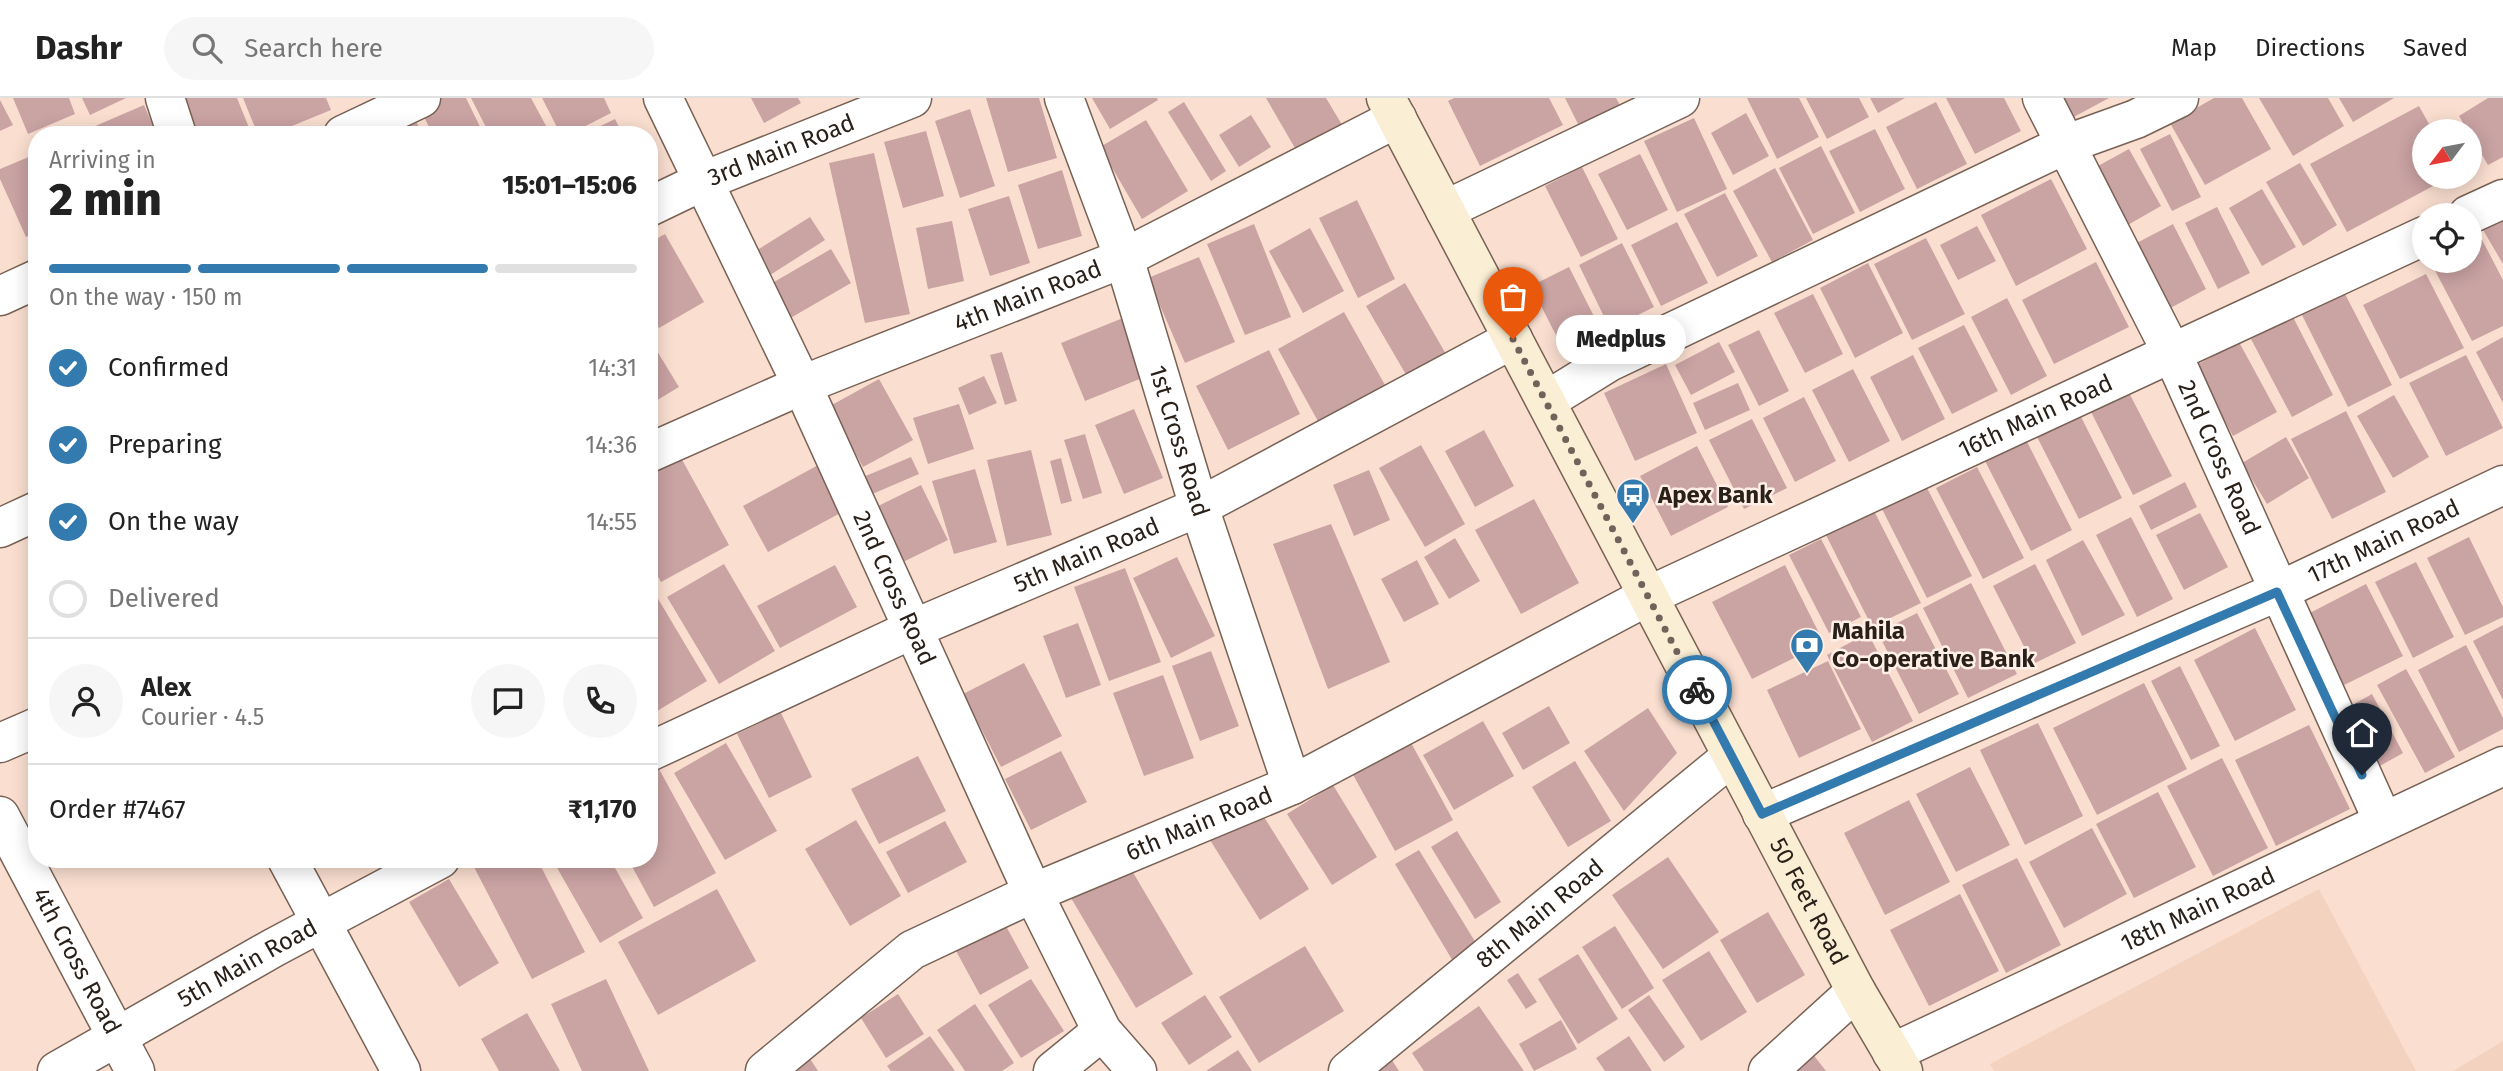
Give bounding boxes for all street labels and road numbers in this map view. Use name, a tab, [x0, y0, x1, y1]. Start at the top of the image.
street label: 3rd Main Road	[704, 108, 859, 192]
street label: 4th Main Road	[950, 254, 1105, 338]
street label: 1st Cross Road	[1143, 362, 1215, 520]
street label: 16th Main Road	[1954, 368, 2117, 464]
street label: 2nd Cross Road	[2172, 376, 2266, 539]
street label: 17th Main Road	[2303, 494, 2464, 589]
street label: 2nd Cross Road	[847, 507, 942, 670]
street label: 5th Main Road	[1010, 512, 1164, 598]
street label: 6th Main Road	[1121, 781, 1277, 867]
street label: 50 Feet Road	[1764, 833, 1854, 970]
street label: 8th Main Road	[1470, 853, 1609, 974]
street label: 18th Main Road	[2116, 861, 2280, 957]
street label: 4th Cross Road	[27, 883, 127, 1039]
street label: 5th Main Road	[173, 913, 322, 1013]

